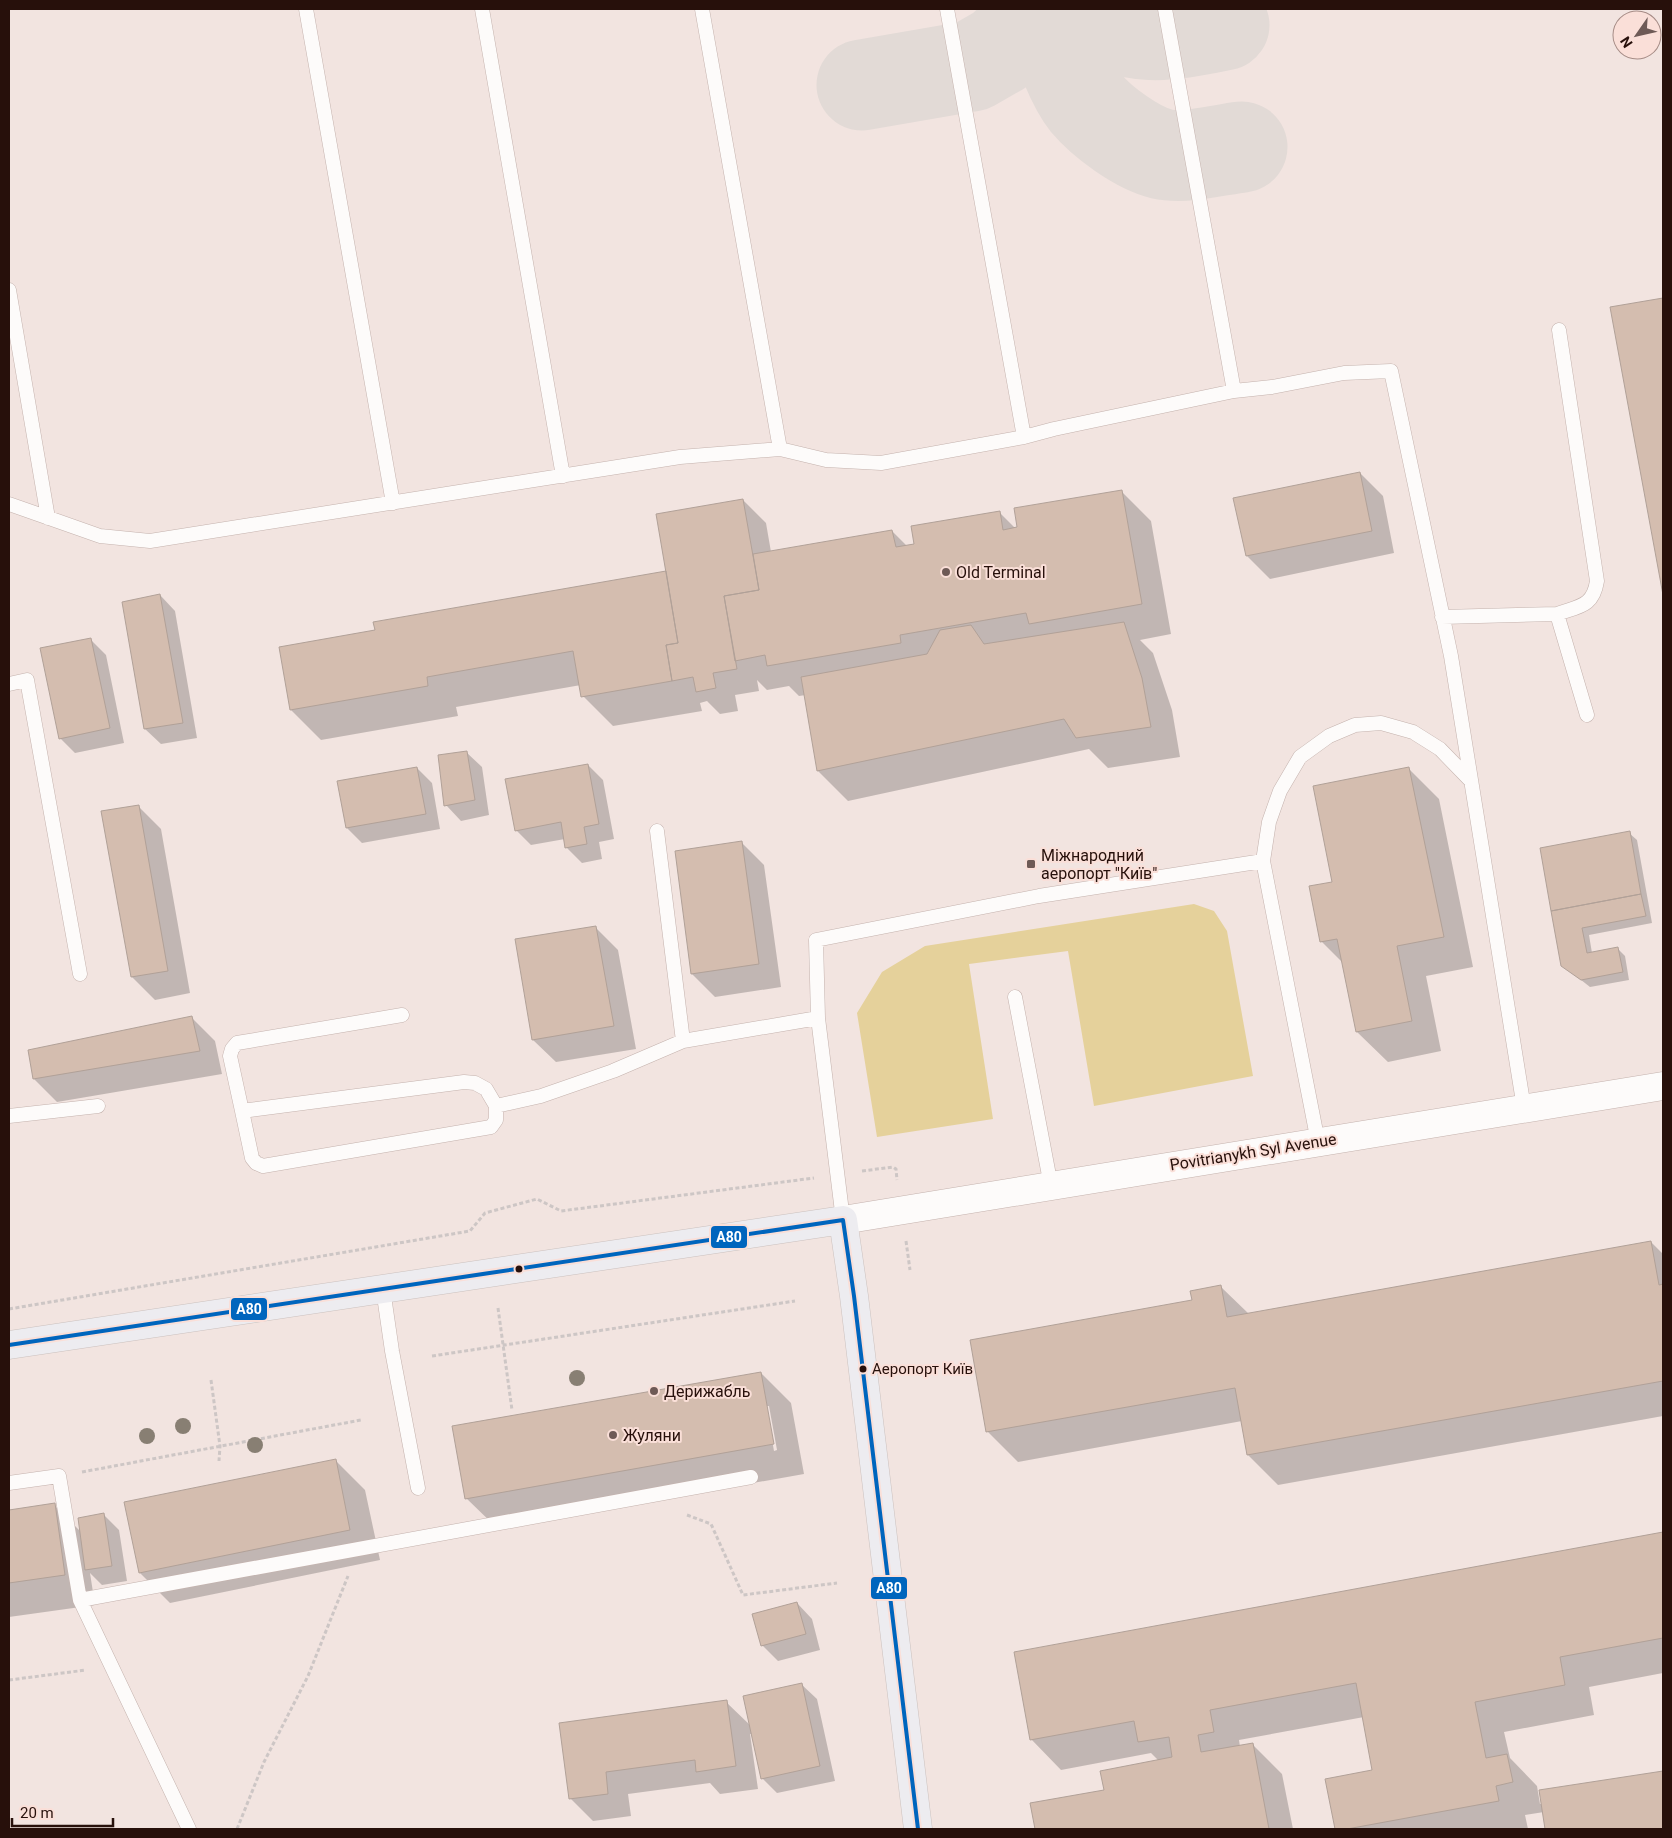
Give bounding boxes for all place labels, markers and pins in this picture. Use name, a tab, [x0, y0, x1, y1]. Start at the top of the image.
place label: Old Terminal	[956, 563, 1046, 582]
marker: Old Terminal	[940, 566, 952, 578]
place label: Міжнародний аеропорт "Київ"	[1041, 846, 1157, 883]
marker: Міжнародний аеропорт "Київ"	[1025, 858, 1037, 870]
unlabelled marker	[514, 1264, 524, 1274]
place label: Аеропорт Київ	[872, 1360, 973, 1378]
marker: Аеропорт Київ	[858, 1364, 868, 1374]
place label: Дерижабль	[664, 1382, 750, 1401]
marker: Дерижабль	[648, 1385, 660, 1397]
place label: Жуляни	[623, 1426, 681, 1445]
marker: Жуляни	[607, 1429, 619, 1441]

